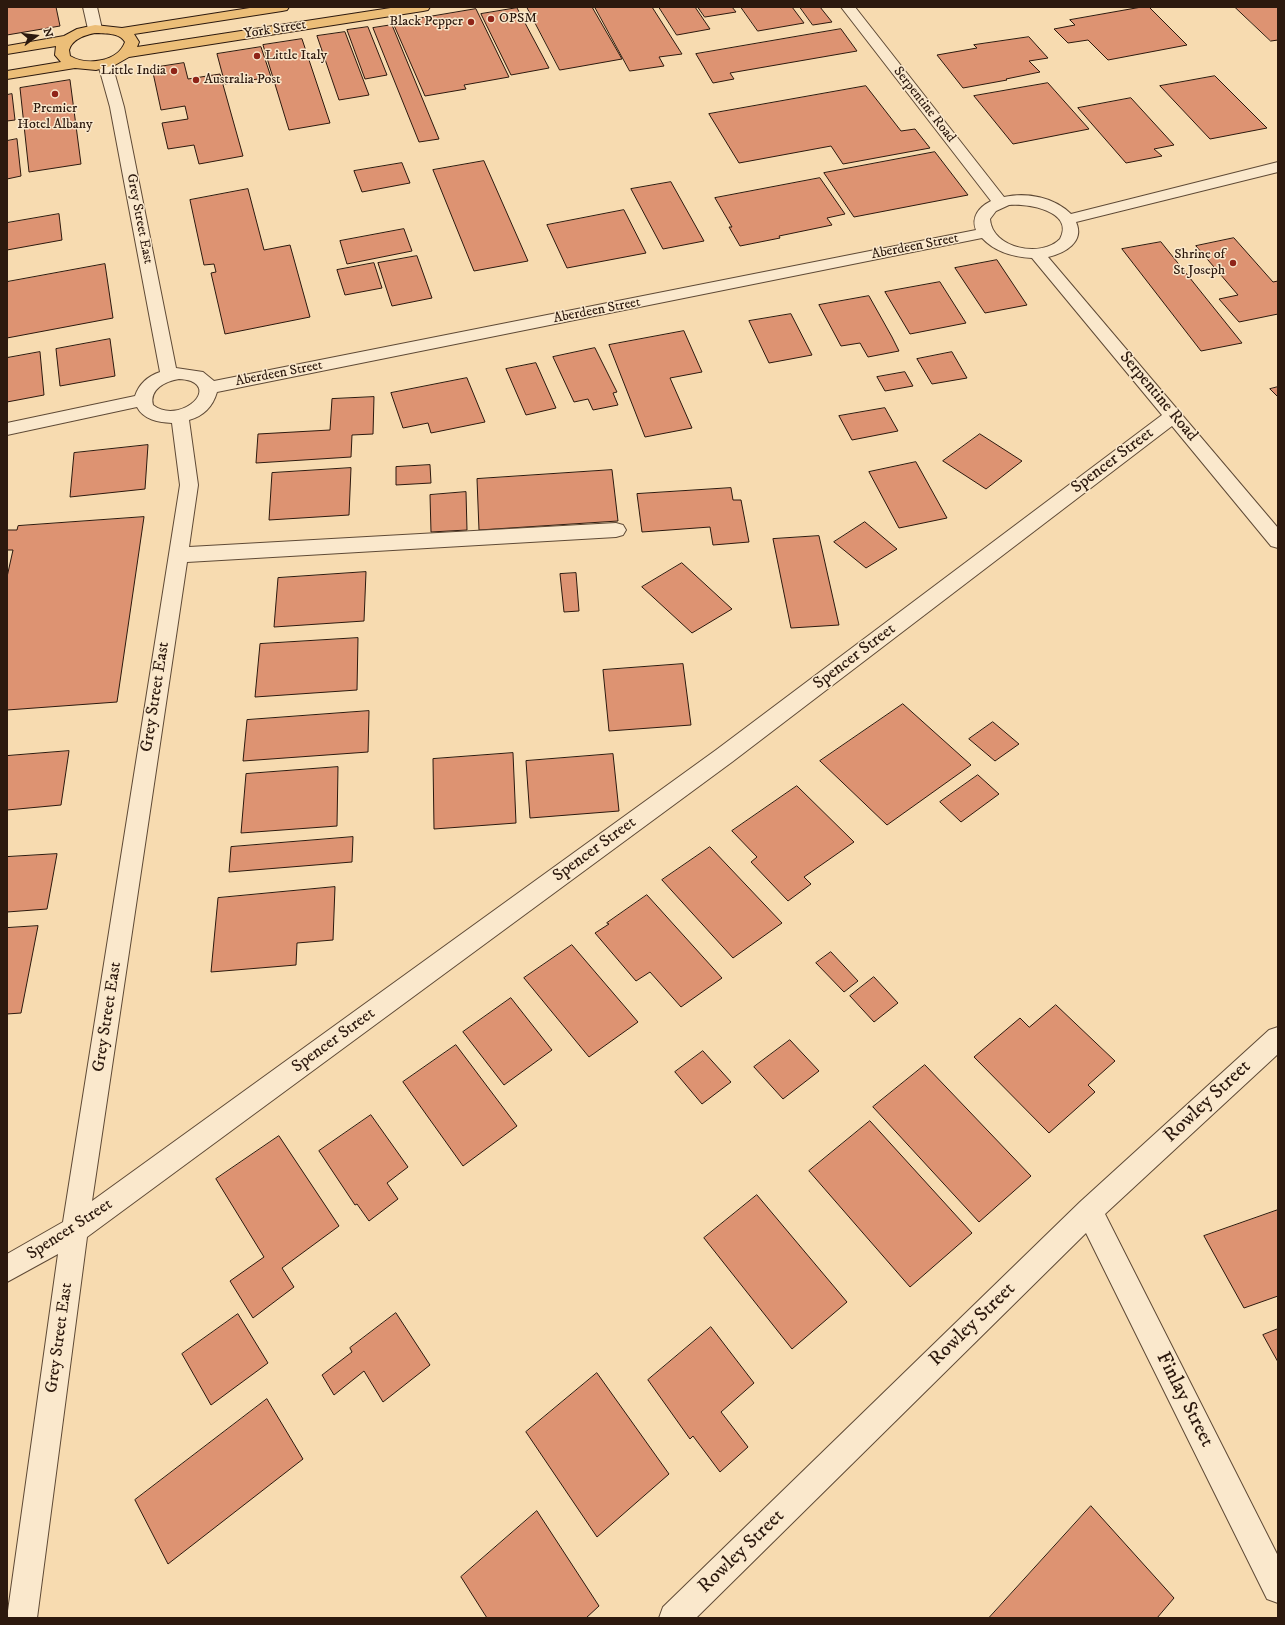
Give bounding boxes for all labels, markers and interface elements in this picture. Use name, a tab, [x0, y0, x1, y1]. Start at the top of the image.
place label: OPSM	[499, 11, 537, 27]
place label: Black Pepper	[389, 14, 463, 30]
marker: OPSM	[486, 14, 496, 24]
north arrow	[16, 16, 56, 56]
street label: York Street	[243, 17, 307, 43]
marker: Black Pepper	[466, 17, 476, 27]
text: N	[40, 27, 56, 39]
place label: Little Italy	[265, 48, 327, 64]
marker: Little Italy	[252, 51, 262, 61]
place label: Little India	[101, 63, 166, 79]
street label: Serpentine Road	[889, 64, 959, 146]
marker: Little India	[169, 66, 179, 76]
place label: Australia Post	[204, 72, 281, 88]
marker: Australia Post	[191, 75, 201, 85]
marker: Premier Hotel Albany	[50, 89, 60, 99]
place label: Premier Hotel Albany	[17, 101, 93, 134]
street label: Grey Street East	[122, 172, 156, 266]
street label: Aberdeen Street	[870, 230, 960, 264]
place label: Shrine of St Joseph	[1173, 247, 1225, 280]
marker: Shrine of St Joseph	[1228, 258, 1238, 268]
street label: Aberdeen Street	[552, 294, 642, 328]
street label: Serpentine Road	[1114, 348, 1202, 446]
street label: Aberdeen Street	[234, 357, 324, 391]
street label: Spencer Street	[1068, 423, 1158, 499]
street label: Spencer Street	[810, 619, 900, 695]
street label: Grey Street East	[137, 640, 175, 754]
street label: Spencer Street	[549, 813, 641, 887]
street label: Grey Street East	[89, 960, 127, 1074]
street label: Spencer Street	[288, 1004, 380, 1078]
street label: Rowley Street	[1159, 1055, 1257, 1149]
street label: Spencer Street	[23, 1195, 117, 1265]
street label: Rowley Street	[925, 1278, 1021, 1372]
street label: Grey Street East	[42, 1282, 78, 1394]
street label: Finlay Street	[1150, 1349, 1218, 1451]
street label: Rowley Street	[694, 1505, 790, 1599]

